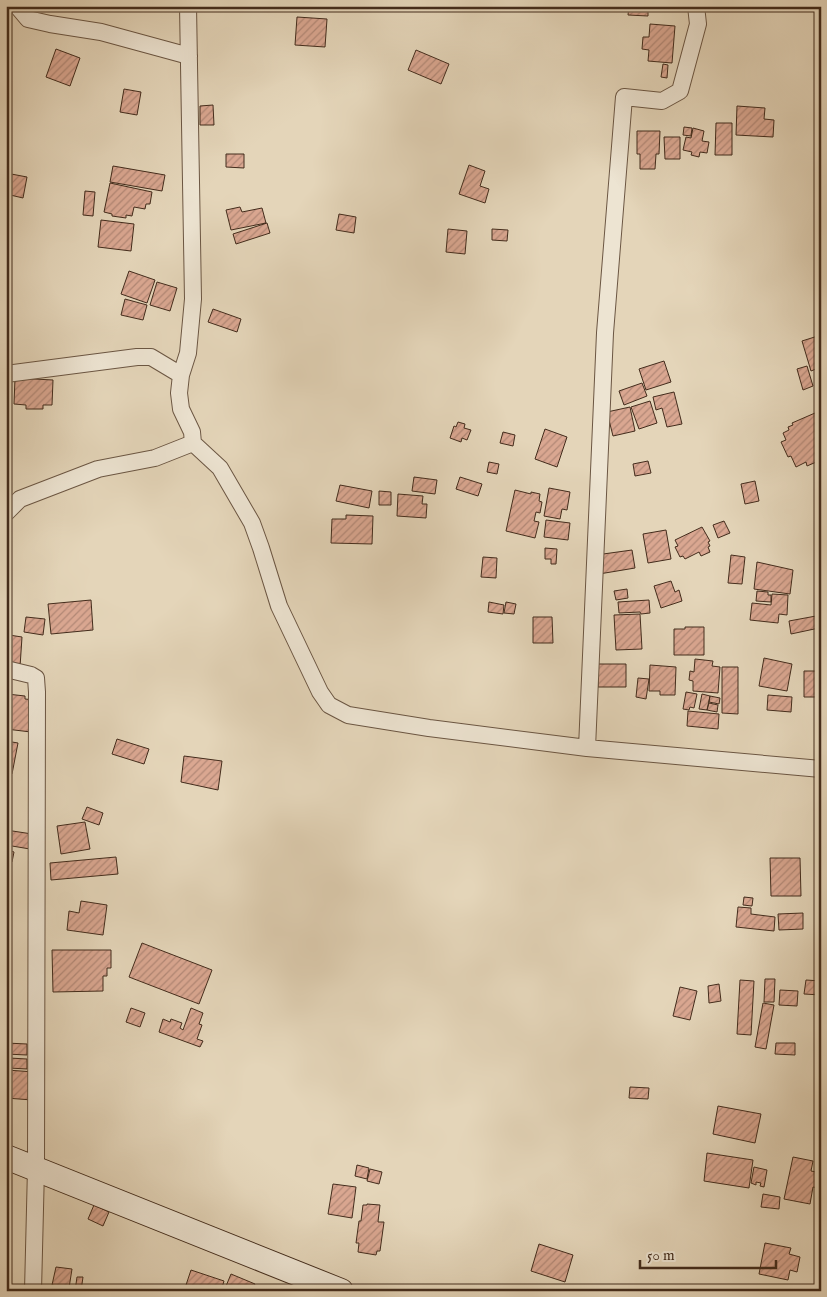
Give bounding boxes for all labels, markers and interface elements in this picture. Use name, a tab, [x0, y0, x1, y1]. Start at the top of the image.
scale bar	[640, 1237, 776, 1269]
text: 50 m	[647, 1246, 675, 1265]

